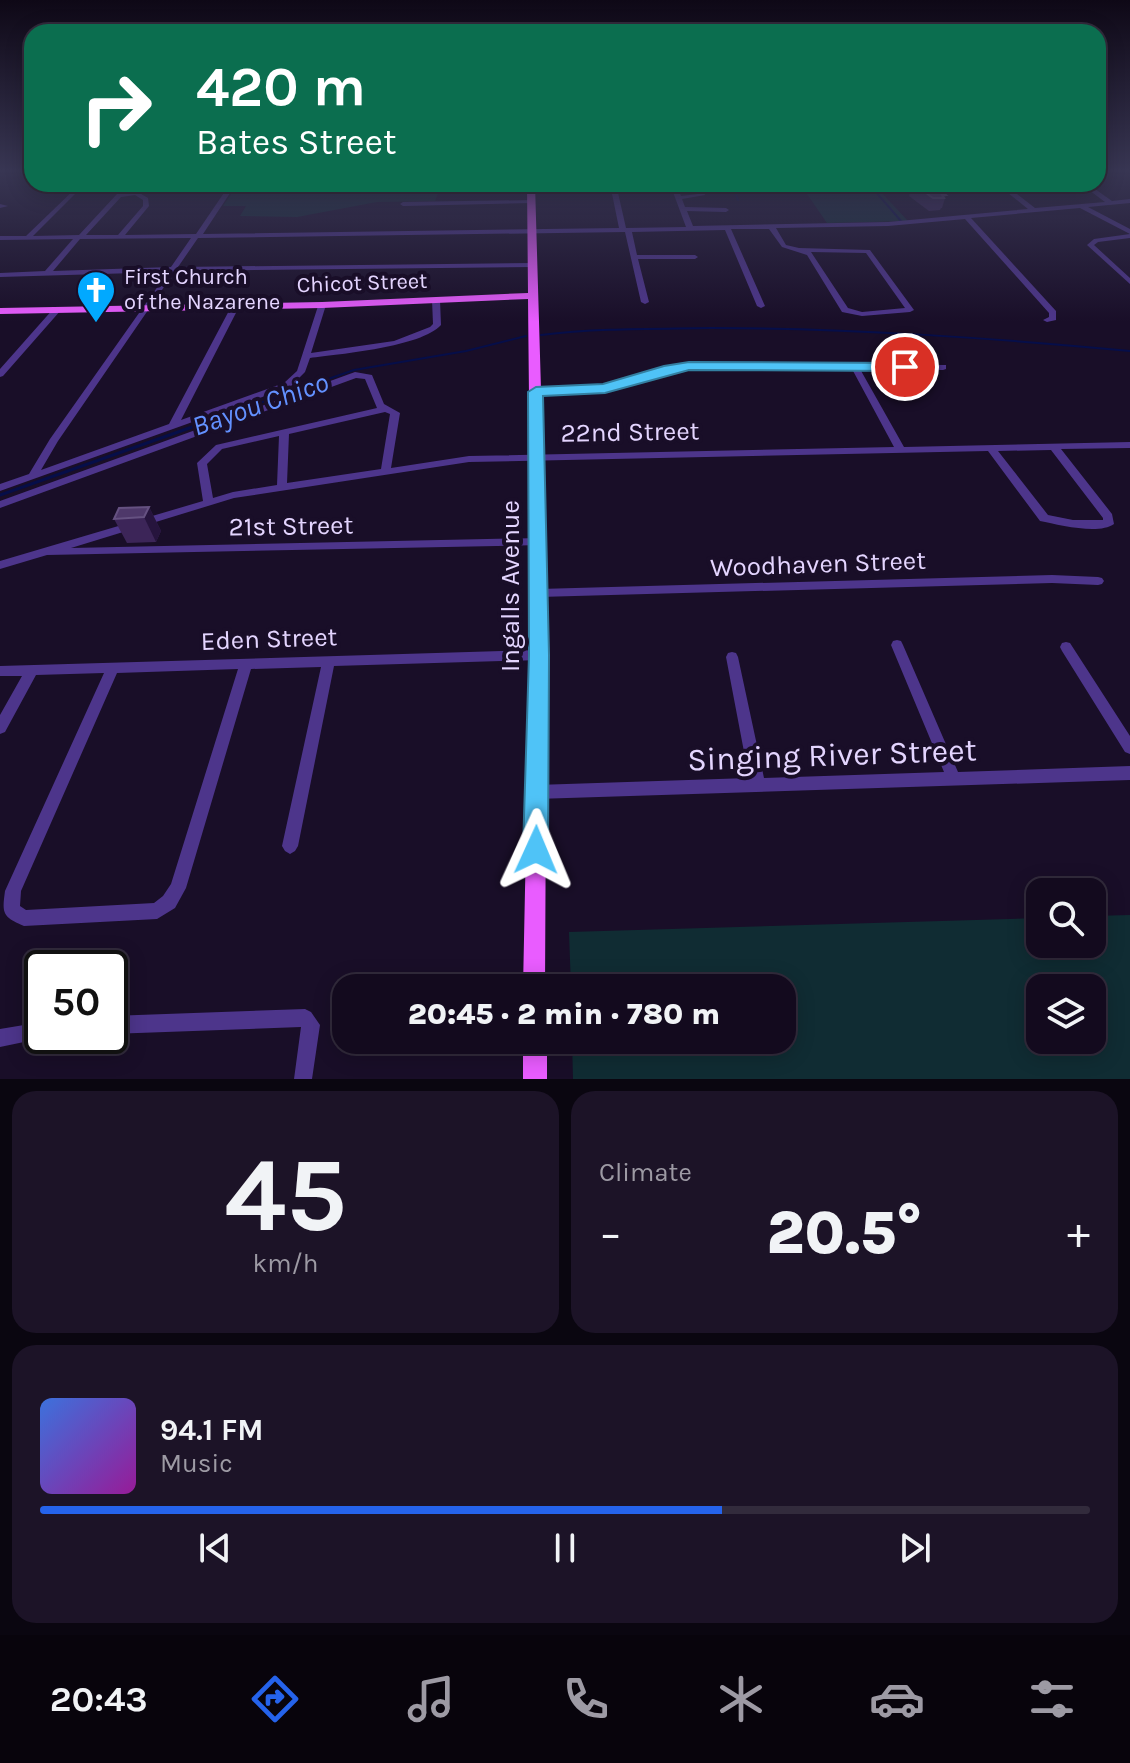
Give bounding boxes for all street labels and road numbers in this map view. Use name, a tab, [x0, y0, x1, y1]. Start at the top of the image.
street label: Chicot Street	[296, 268, 428, 298]
street label: 22nd Street	[560, 415, 700, 449]
street label: Ingalls Avenue	[495, 500, 526, 672]
street label: 21st Street	[228, 509, 354, 543]
street label: Woodhaven Street	[710, 545, 927, 583]
street label: Eden Street	[200, 621, 338, 657]
street label: Singing River Street	[687, 731, 977, 779]

